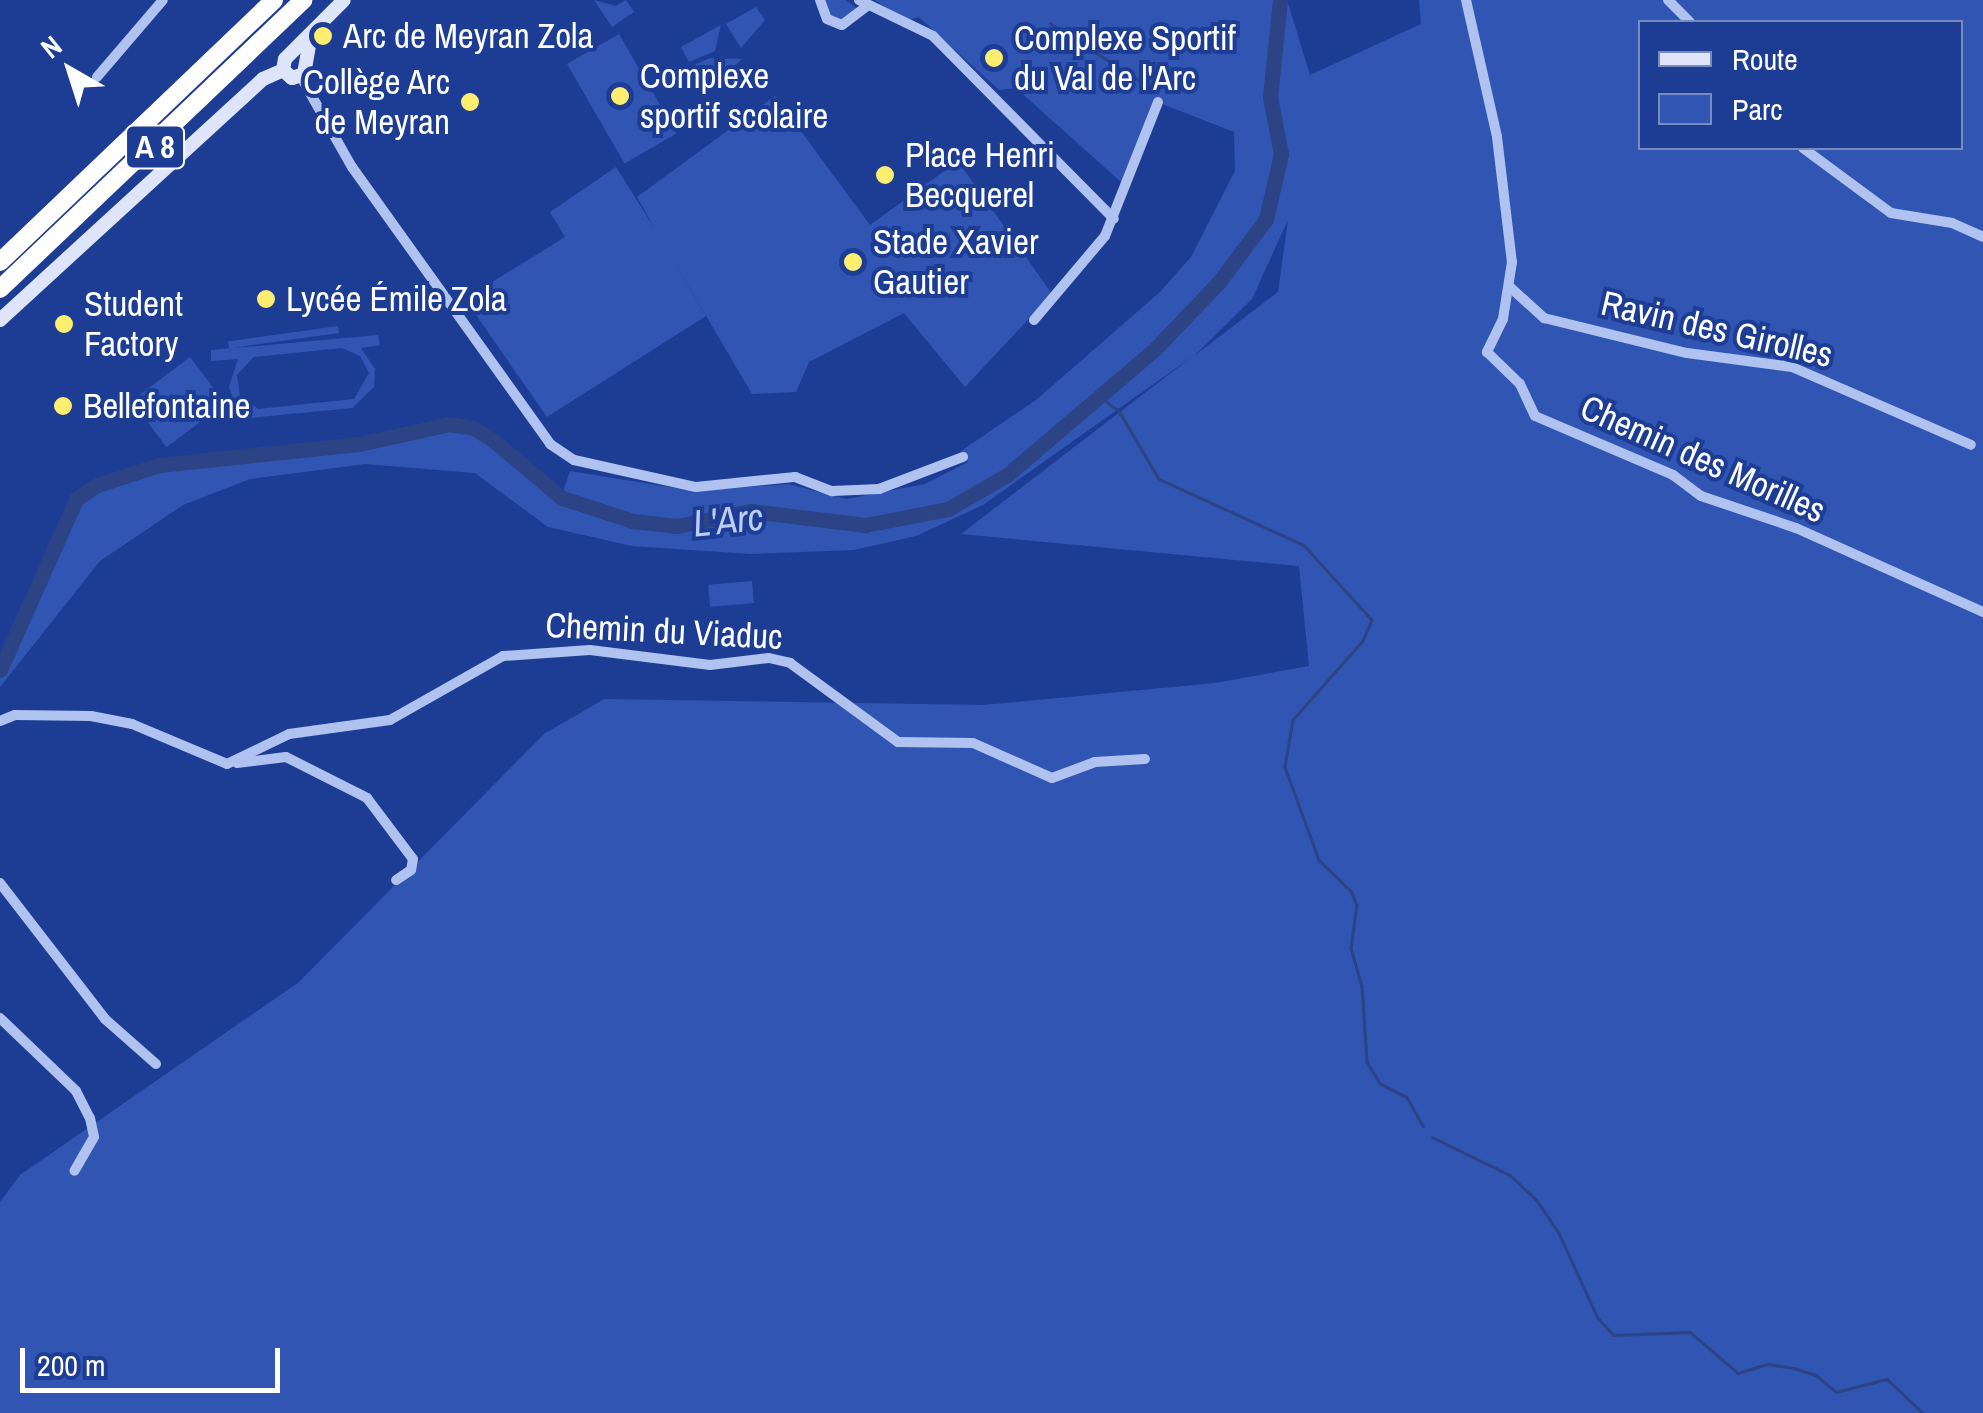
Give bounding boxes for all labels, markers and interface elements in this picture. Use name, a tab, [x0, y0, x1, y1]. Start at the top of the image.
place label: Arc de Meyran Zola	[343, 15, 593, 57]
place label: Complexe Sportif du Val de l'Arc	[1014, 17, 1236, 99]
north arrow	[20, 20, 120, 120]
legend	[1638, 20, 1963, 150]
marker: Arc de Meyran Zola	[312, 25, 334, 47]
text: N	[33, 27, 70, 67]
text: Route	[1732, 39, 1798, 79]
marker: Complexe Sportif du Val de l'Arc	[983, 47, 1005, 69]
place label: Complexe sportif scolaire	[640, 55, 828, 137]
place label: Collège Arc de Meyran	[302, 61, 450, 143]
marker: Complexe sportif scolaire	[609, 85, 631, 107]
text: Parc	[1732, 89, 1783, 129]
marker: Collège Arc de Meyran	[459, 91, 481, 113]
road number: A 8	[122, 120, 188, 174]
place label: Place Henri Becquerel	[905, 134, 1055, 216]
marker: Place Henri Becquerel	[874, 164, 896, 186]
place label: Stade Xavier Gautier	[873, 221, 1039, 303]
marker: Stade Xavier Gautier	[842, 251, 864, 273]
place label: Lycée Émile Zola	[286, 278, 507, 320]
street label: Ravin des Girolles	[1597, 282, 1837, 376]
place label: Student Factory	[84, 283, 183, 365]
marker: Lycée Émile Zola	[255, 288, 277, 310]
marker: Student Factory	[53, 313, 75, 335]
place label: Bellefontaine	[83, 385, 251, 427]
street label: Chemin des Morilles	[1574, 386, 1832, 532]
marker: Bellefontaine	[52, 395, 74, 417]
water label: L'Arc	[691, 494, 765, 546]
street label: Chemin du Viaduc	[544, 604, 784, 658]
scale bar	[25, 1328, 285, 1390]
text: 200 m	[37, 1345, 105, 1385]

